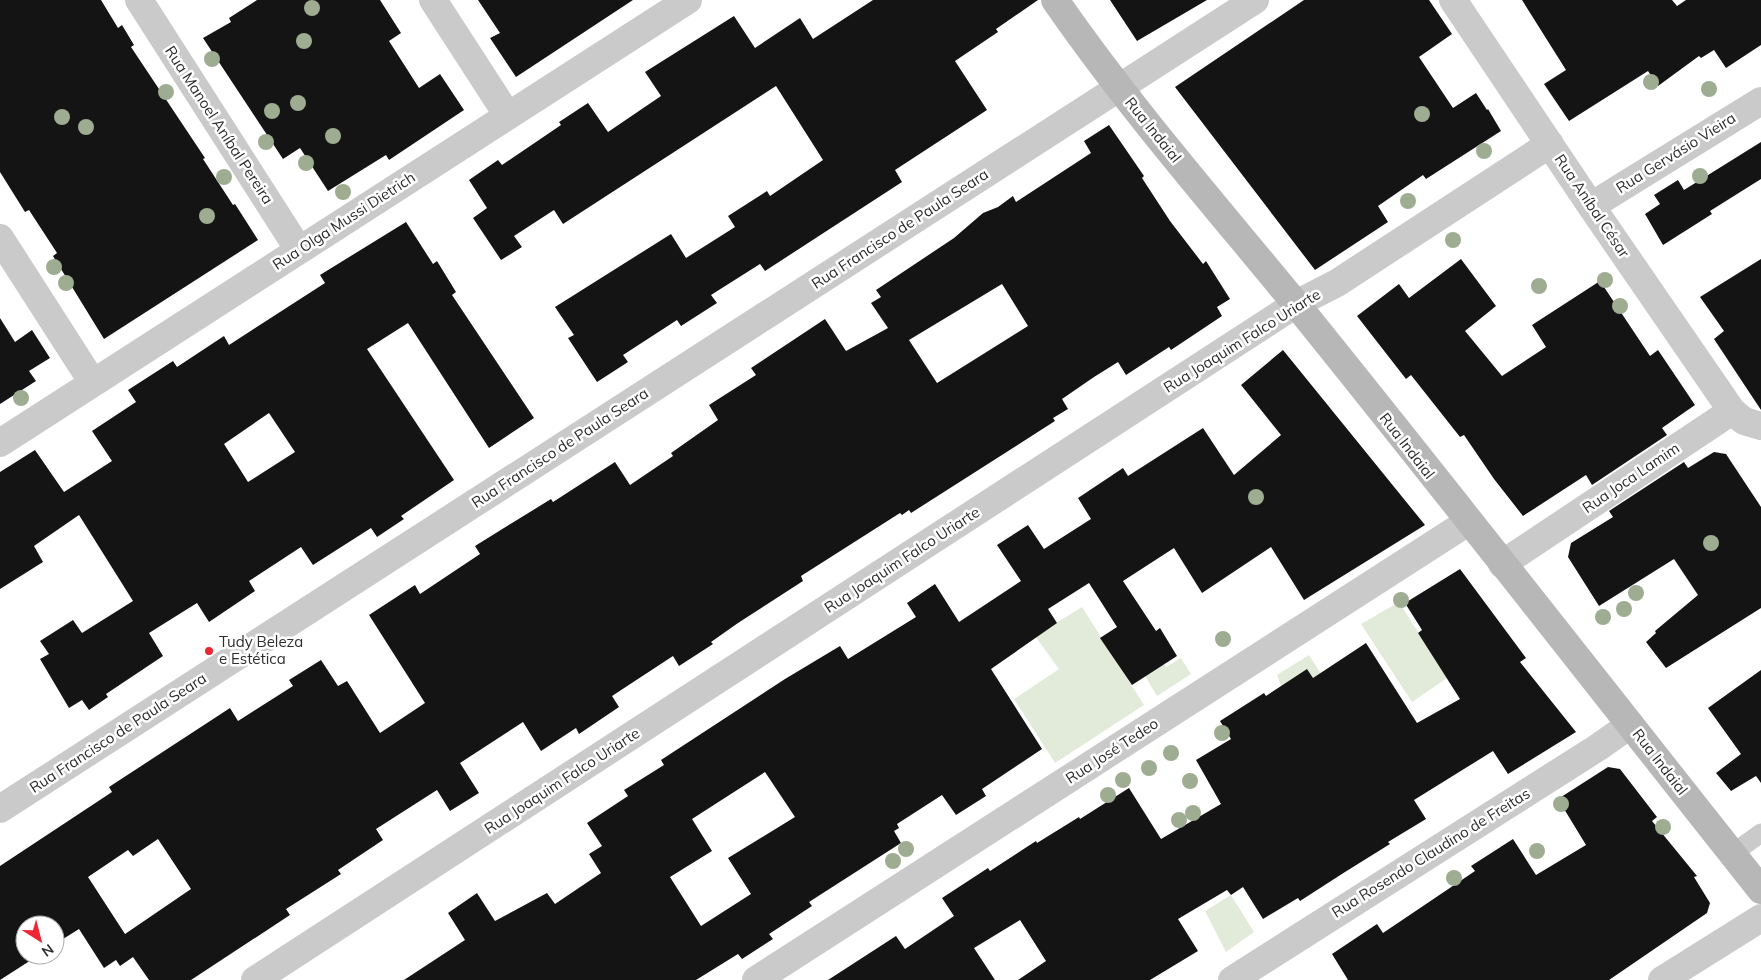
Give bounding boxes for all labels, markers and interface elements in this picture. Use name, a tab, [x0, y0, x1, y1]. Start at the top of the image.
street label: Rua Manoel Aníbal Pereira	[161, 42, 278, 207]
street label: Rua Indaial	[1121, 93, 1186, 166]
street label: Rua Gervásio Vieira	[1612, 108, 1739, 197]
street label: Rua Aníbal César	[1551, 150, 1634, 262]
street label: Rua Francisco de Paula Seara	[808, 164, 992, 293]
street label: Rua Olga Mussi Dietrich	[269, 167, 419, 274]
street label: Rua Joaquim Falco Uriarte	[1160, 284, 1324, 397]
street label: Rua Francisco de Paula Seara	[468, 383, 652, 512]
street label: Rua Indaial	[1376, 409, 1439, 483]
street label: Rua Joca Lamim	[1579, 438, 1683, 517]
street label: Rua Joaquim Falco Uriarte	[821, 502, 983, 617]
place label: Tudy Beleza e Estética	[219, 632, 303, 668]
marker: Tudy Beleza e Estética	[203, 645, 215, 657]
street label: Rua Francisco de Paula Seara	[26, 668, 210, 797]
street label: Rua José Tedeo	[1062, 714, 1162, 788]
street label: Rua Joaquim Falco Uriarte	[481, 723, 643, 838]
street label: Rua Indaial	[1629, 725, 1692, 799]
street label: Rua Rosendo Claudino de Freitas	[1328, 784, 1533, 922]
north arrow	[15, 915, 65, 965]
text: N	[38, 940, 57, 961]

